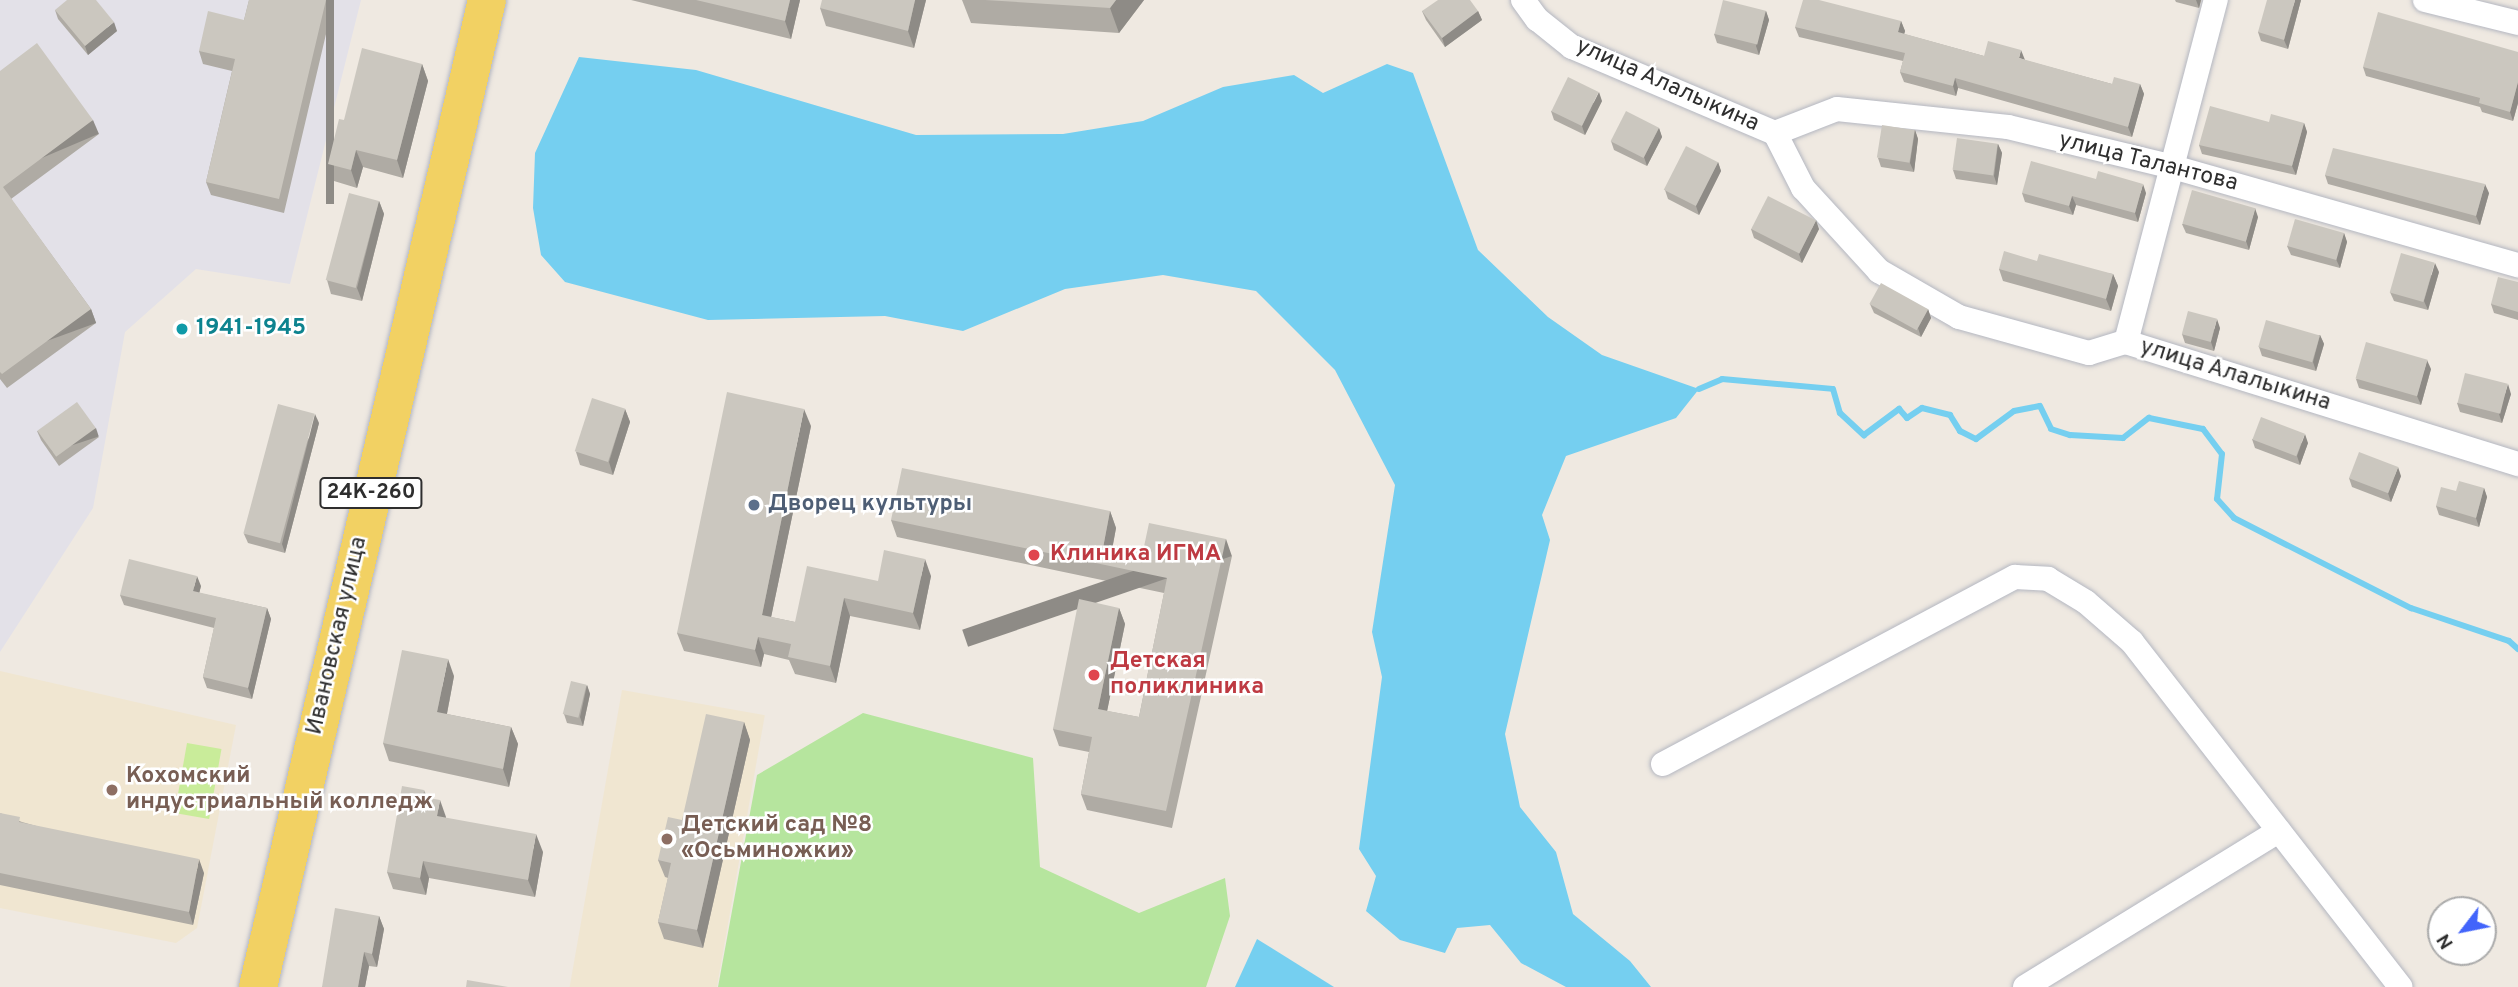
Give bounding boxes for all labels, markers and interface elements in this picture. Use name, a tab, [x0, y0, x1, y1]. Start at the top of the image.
street label: улица Алалыкина	[1571, 33, 1763, 139]
street label: улица Талантова	[2055, 127, 2241, 199]
place label: 1941-1945	[196, 315, 306, 343]
marker: 1941-1945	[174, 321, 190, 337]
street label: улица Алалыкина	[2136, 334, 2334, 418]
road number: 24К-260	[318, 476, 424, 510]
place label: Дворец культуры	[768, 491, 972, 519]
marker: Дворец культуры	[746, 497, 762, 513]
street label: Ивановская улица	[302, 534, 374, 738]
place label: Клиника ИГМА	[1050, 541, 1221, 569]
marker: Клиника ИГМА	[1024, 545, 1044, 565]
place label: Детская поликлиника	[1110, 648, 1264, 702]
marker: Детская поликлиника	[1084, 665, 1104, 685]
place label: Кохомский индустриальный колледж	[126, 763, 433, 817]
marker: Кохомский индустриальный колледж	[104, 782, 120, 798]
place label: Детский сад №8 «Осьминожки»	[681, 812, 872, 866]
marker: Детский сад №8 «Осьминожки»	[659, 831, 675, 847]
north arrow	[2427, 896, 2497, 966]
text: N	[2432, 929, 2460, 953]

